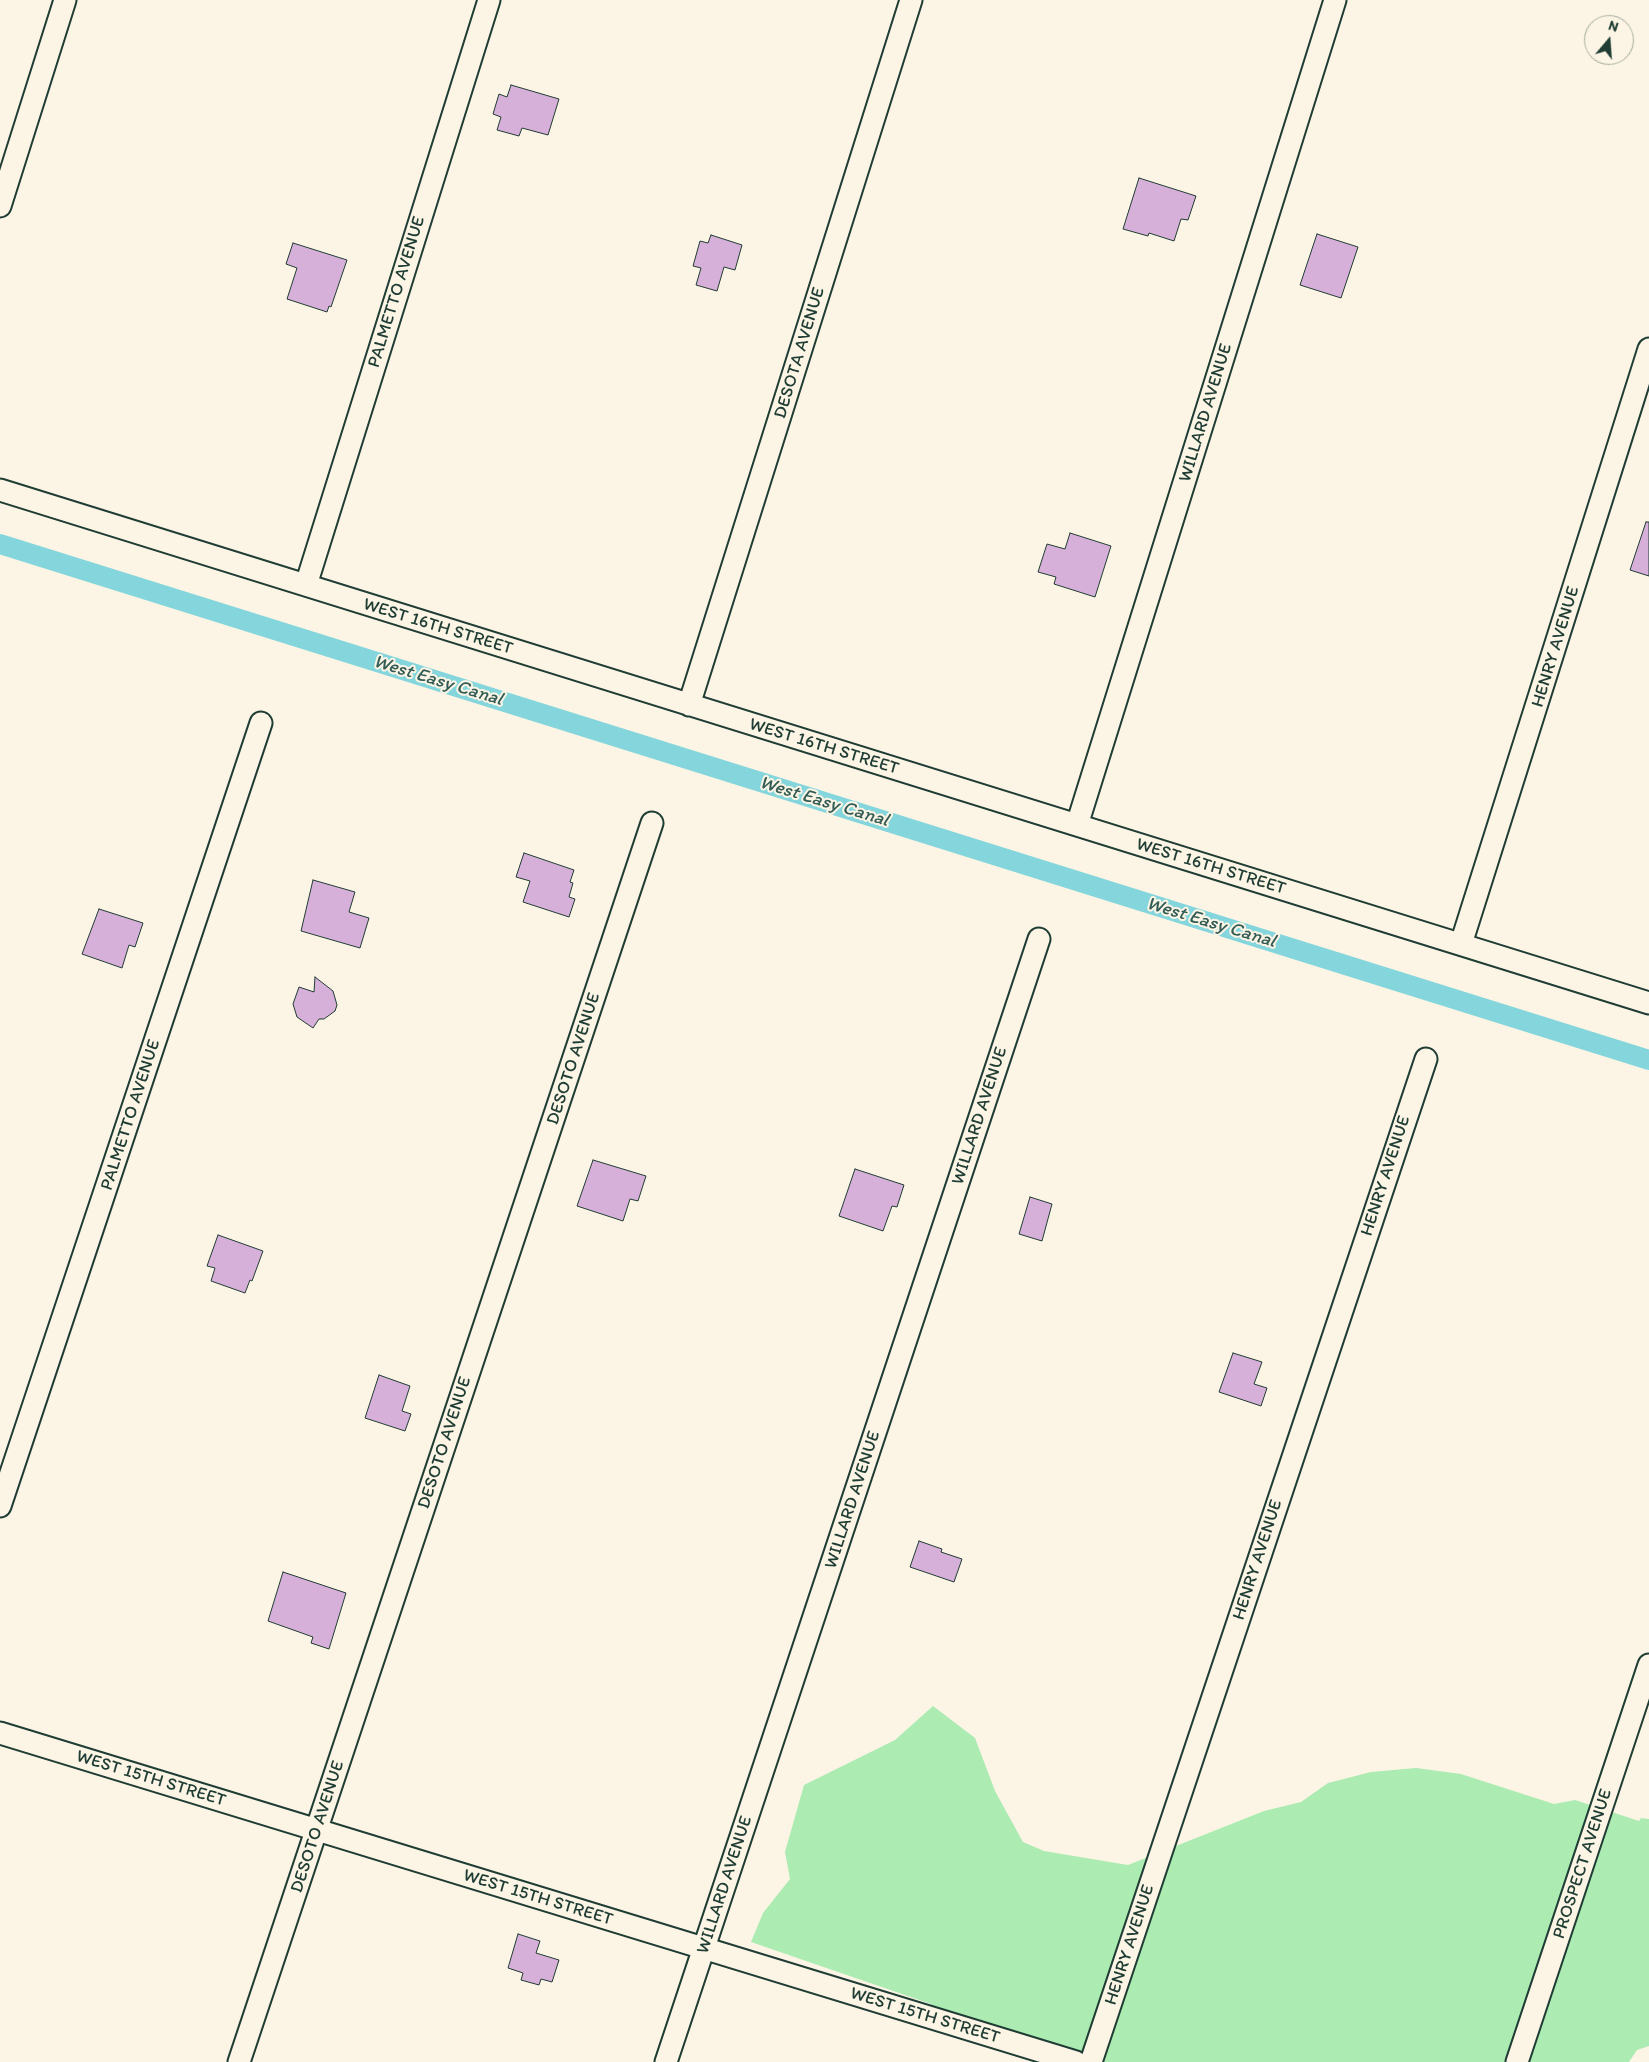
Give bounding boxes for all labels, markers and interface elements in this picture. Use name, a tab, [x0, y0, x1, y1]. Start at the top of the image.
north arrow	[1584, 15, 1634, 65]
text: N	[1606, 17, 1621, 36]
street label: PALMETTO AVENUE	[364, 214, 430, 370]
street label: DESOTA AVENUE	[770, 285, 830, 421]
street label: WILLARD AVENUE	[1175, 341, 1237, 485]
street label: HENRY AVENUE	[1527, 584, 1585, 710]
street label: WEST 16TH STREET	[360, 594, 516, 660]
water label: West Easy Canal	[371, 650, 505, 712]
street label: WEST 16TH STREET	[746, 714, 902, 780]
water label: West Easy Canal	[757, 771, 891, 833]
street label: WEST 16TH STREET	[1133, 834, 1289, 900]
water label: West Easy Canal	[1144, 892, 1278, 954]
street label: DESOTO AVENUE	[542, 990, 606, 1128]
street label: PALMETTO AVENUE	[96, 1037, 166, 1193]
street label: WILLARD AVENUE	[948, 1044, 1012, 1188]
street label: HENRY AVENUE	[1356, 1113, 1416, 1239]
street label: DESOTO AVENUE	[413, 1374, 477, 1512]
street label: WILLARD AVENUE	[821, 1428, 885, 1572]
street label: HENRY AVENUE	[1228, 1497, 1288, 1623]
street label: WEST 15TH STREET	[74, 1746, 228, 1812]
street label: DESOTO AVENUE	[286, 1758, 350, 1896]
street label: PROSPECT AVENUE	[1549, 1786, 1617, 1942]
street label: WILLARD AVENUE	[693, 1813, 757, 1957]
street label: WEST 15TH STREET	[461, 1865, 615, 1931]
street label: HENRY AVENUE	[1100, 1882, 1160, 2008]
street label: WEST 15TH STREET	[848, 1983, 1002, 2049]

